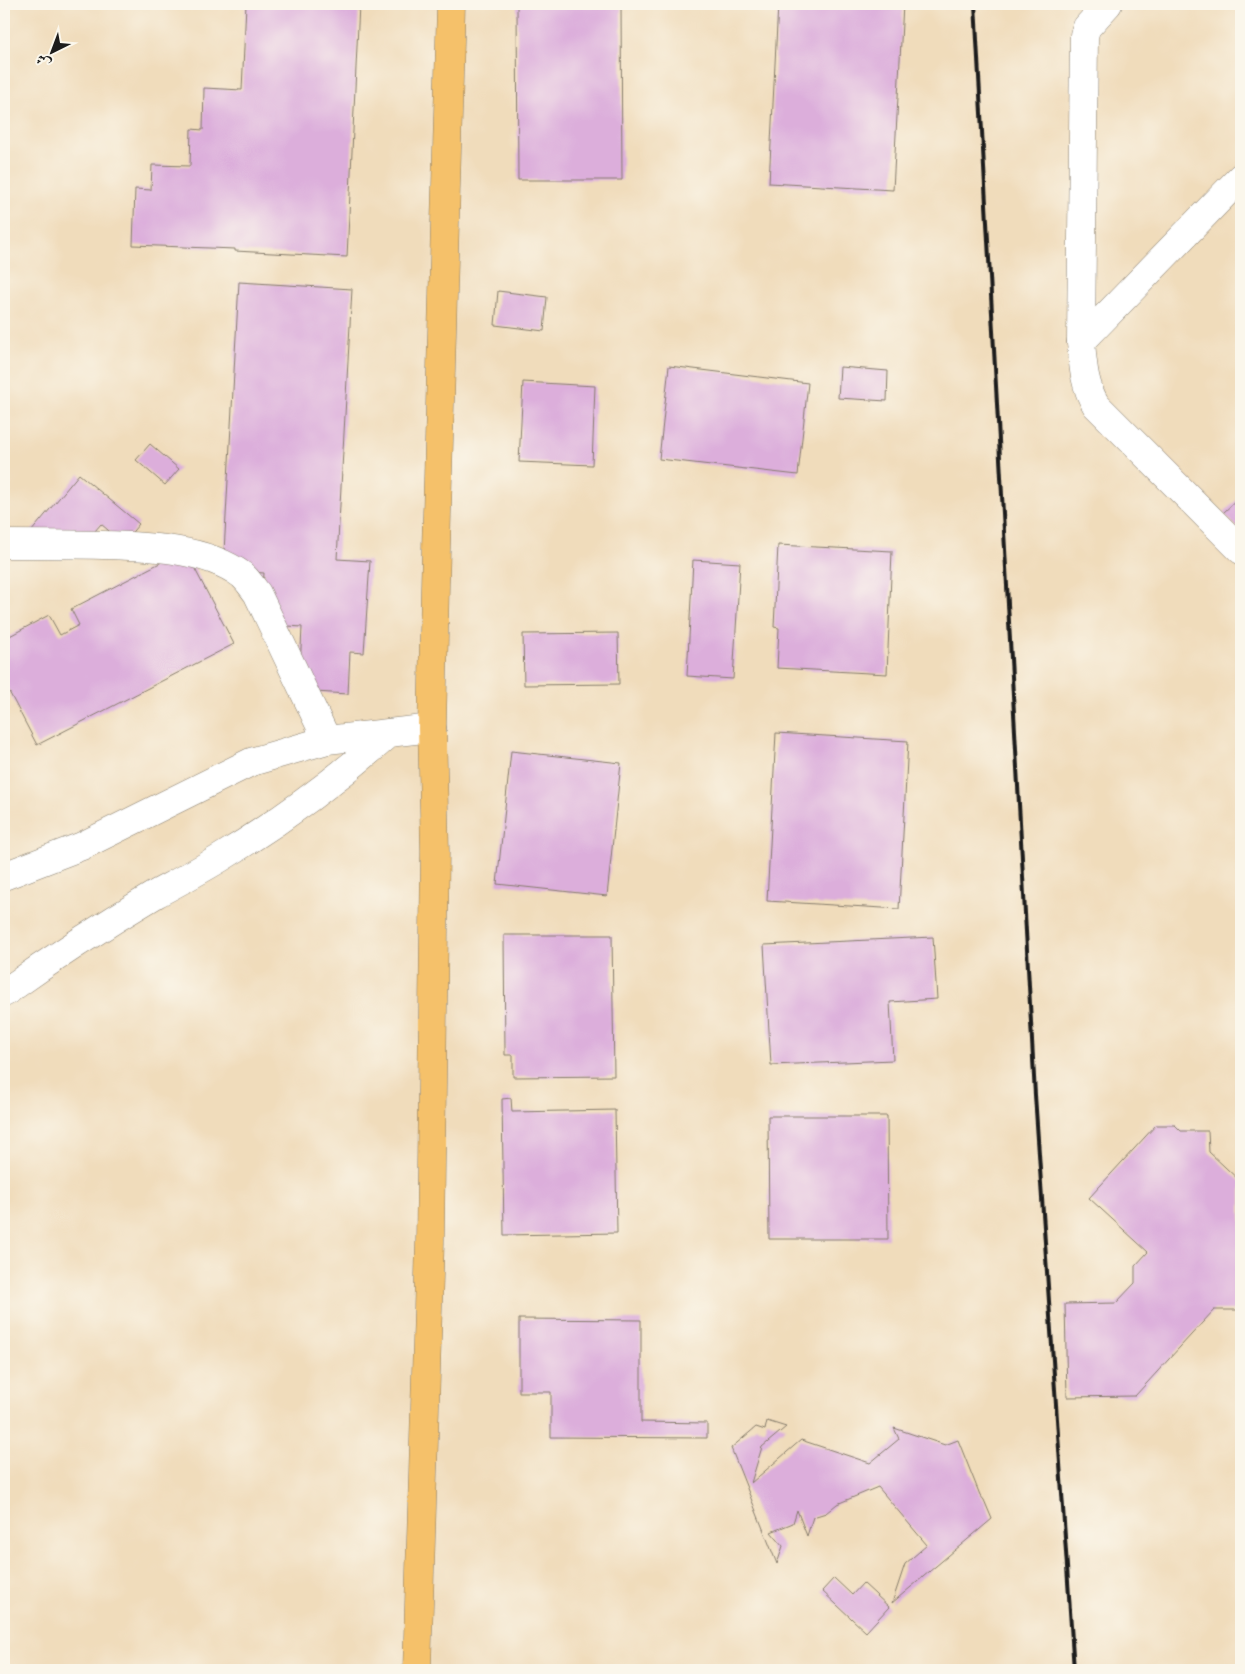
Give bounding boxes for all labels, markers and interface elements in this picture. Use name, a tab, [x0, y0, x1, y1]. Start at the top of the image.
north arrow	[28, 28, 78, 78]
text: ش	[33, 50, 55, 72]

